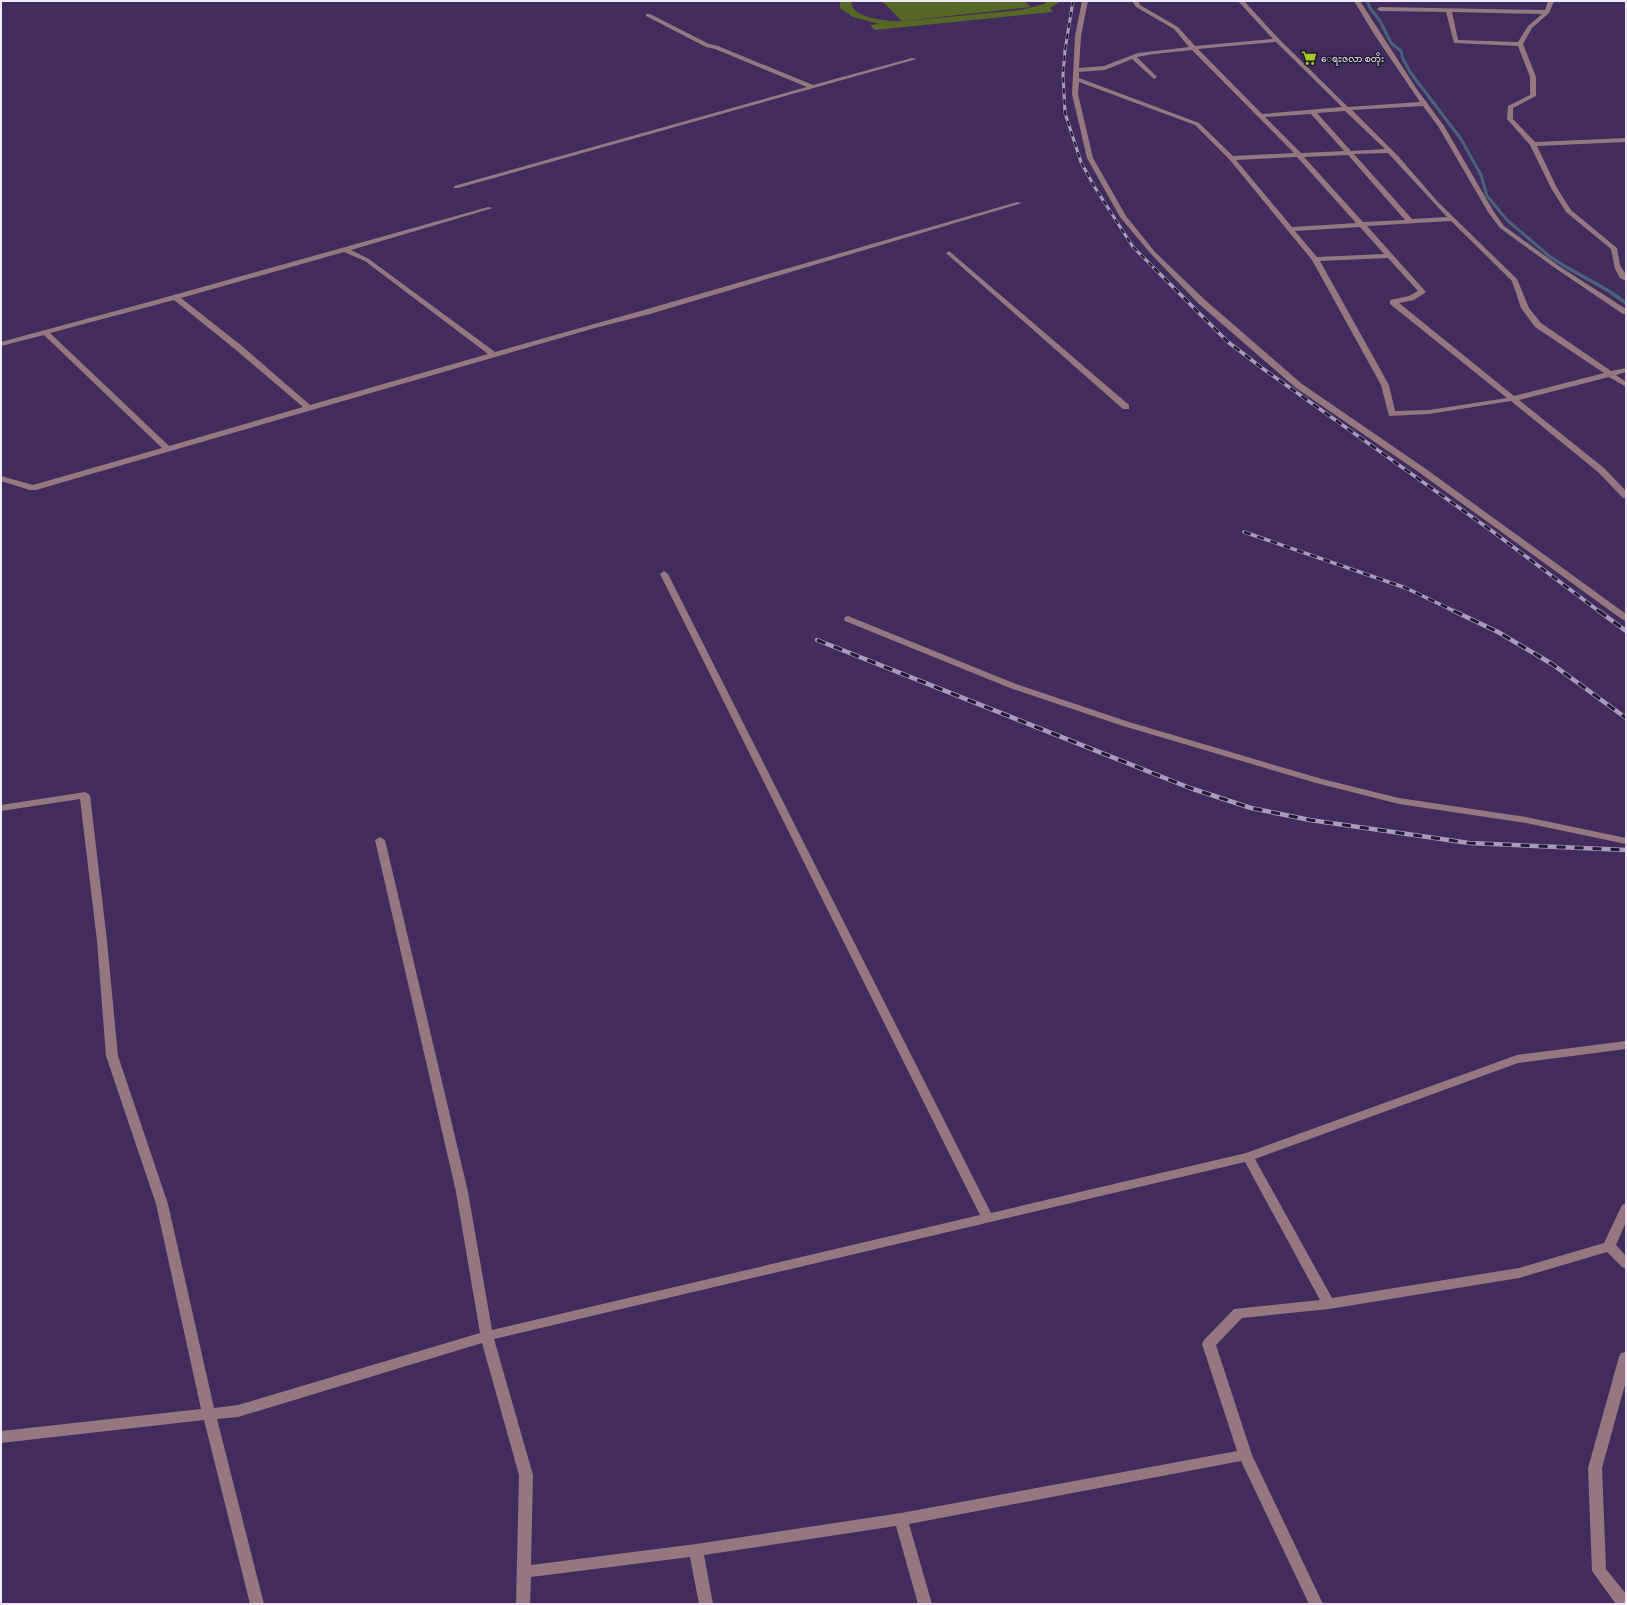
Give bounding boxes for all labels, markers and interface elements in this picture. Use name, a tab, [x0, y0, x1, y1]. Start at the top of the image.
supermarket icon: ေရႊဇလာ စတိုး	[1300, 49, 1318, 67]
place label: ေရႊဇလာ စတိုး	[1321, 52, 1384, 66]

